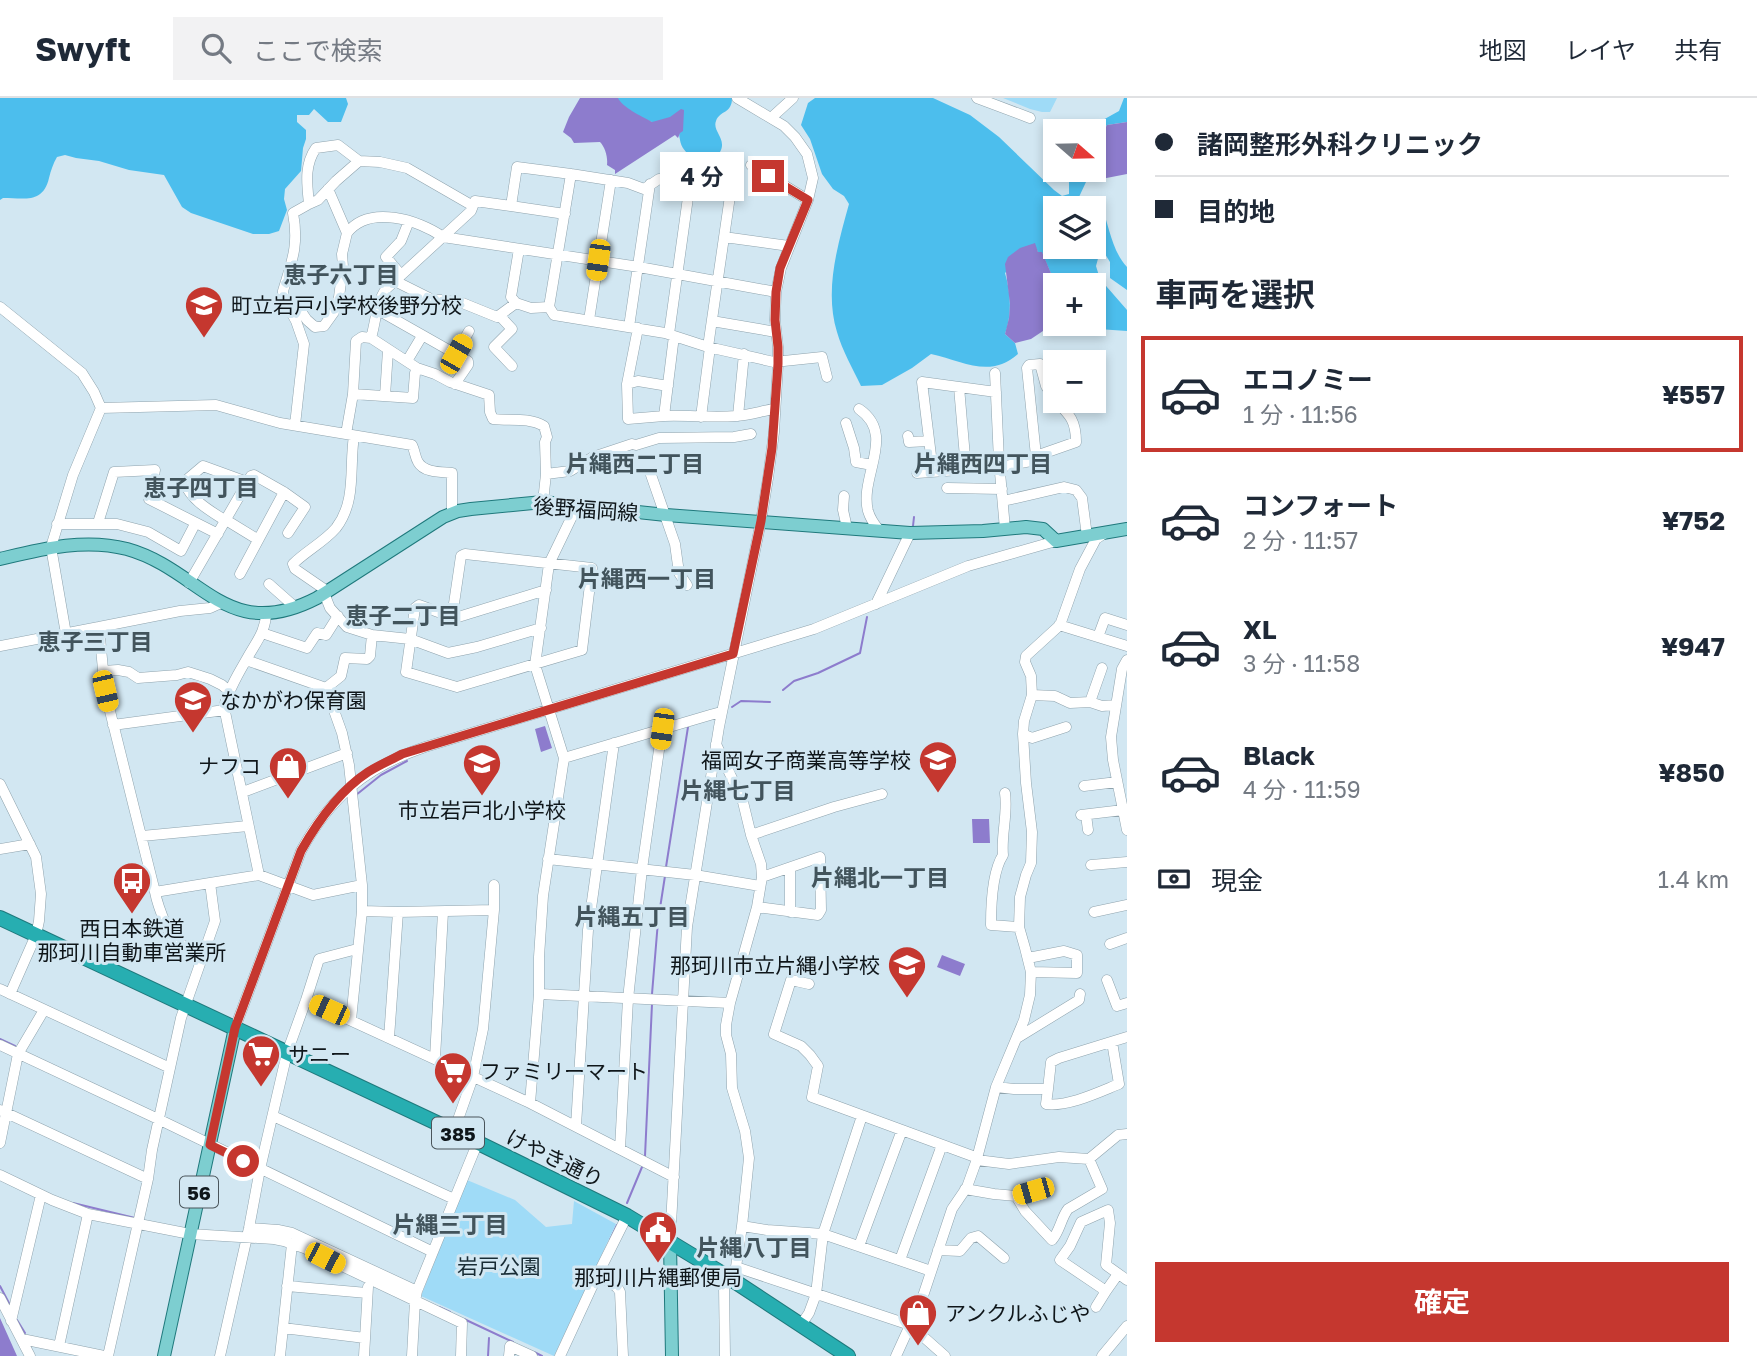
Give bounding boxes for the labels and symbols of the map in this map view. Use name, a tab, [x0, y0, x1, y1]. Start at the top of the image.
north arrow	[1043, 119, 1106, 182]
callout: 4 分	[660, 152, 744, 200]
route end	[752, 160, 784, 192]
car	[585, 238, 612, 282]
district label: 恵子六丁目	[284, 260, 399, 288]
school or university icon: 町立岩戸小学校後野分校	[183, 284, 225, 339]
place label: 町立岩戸小学校後野分校	[231, 292, 462, 318]
car	[437, 331, 476, 377]
district label: 片縄西二丁目	[566, 449, 704, 477]
district label: 片縄西四丁目	[914, 449, 1052, 477]
district label: 恵子四丁目	[144, 473, 259, 501]
street label: 後野福岡線	[533, 492, 639, 526]
district label: 片縄西一丁目	[578, 564, 716, 592]
district label: 恵子二丁目	[346, 601, 461, 629]
district label: 恵子三丁目	[38, 627, 153, 655]
car	[91, 668, 120, 714]
school or university icon: なかがわ保育園	[172, 679, 214, 734]
place label: なかがわ保育園	[220, 687, 367, 713]
car	[649, 707, 676, 751]
school or university icon: 福岡女子商業高等学校	[917, 739, 959, 794]
school or university icon: 市立岩戸北小学校	[461, 742, 503, 797]
shop icon: ナフコ	[267, 745, 309, 800]
place label: 福岡女子商業高等学校	[701, 747, 911, 773]
place label: ナフコ	[198, 753, 261, 779]
district label: 片縄七丁目	[681, 776, 796, 804]
place label: 市立岩戸北小学校	[398, 797, 566, 823]
bus stop icon: 西日本鉄道 那珂川自動車営業所	[111, 860, 153, 915]
district label: 片縄北一丁目	[811, 863, 949, 891]
district label: 片縄五丁目	[575, 902, 690, 930]
place label: 西日本鉄道 那珂川自動車営業所	[38, 915, 227, 965]
school or university icon: 那珂川市立片縄小学校	[886, 944, 928, 999]
place label: 那珂川市立片縄小学校	[670, 952, 880, 978]
car	[306, 992, 353, 1028]
supermarket icon: サニー	[240, 1033, 282, 1088]
place label: サニー	[288, 1041, 351, 1067]
supermarket icon: ファミリーマート	[432, 1050, 474, 1105]
place label: ファミリーマート	[480, 1058, 648, 1084]
road number: 385	[432, 1118, 484, 1148]
street label: けやき通り	[502, 1123, 608, 1193]
route start	[227, 1145, 259, 1177]
car	[1010, 1175, 1057, 1207]
road number: 56	[180, 1176, 218, 1208]
public building icon: 那珂川片縄郵便局	[637, 1209, 679, 1264]
district label: 片縄三丁目	[393, 1210, 508, 1238]
district label: 片縄八丁目	[697, 1233, 812, 1261]
car	[302, 1239, 349, 1277]
park label: 岩戸公園	[457, 1253, 541, 1279]
place label: 那珂川片縄郵便局	[574, 1264, 742, 1290]
shop icon: アンクルふじや	[897, 1292, 939, 1347]
place label: アンクルふじや	[945, 1300, 1091, 1326]

